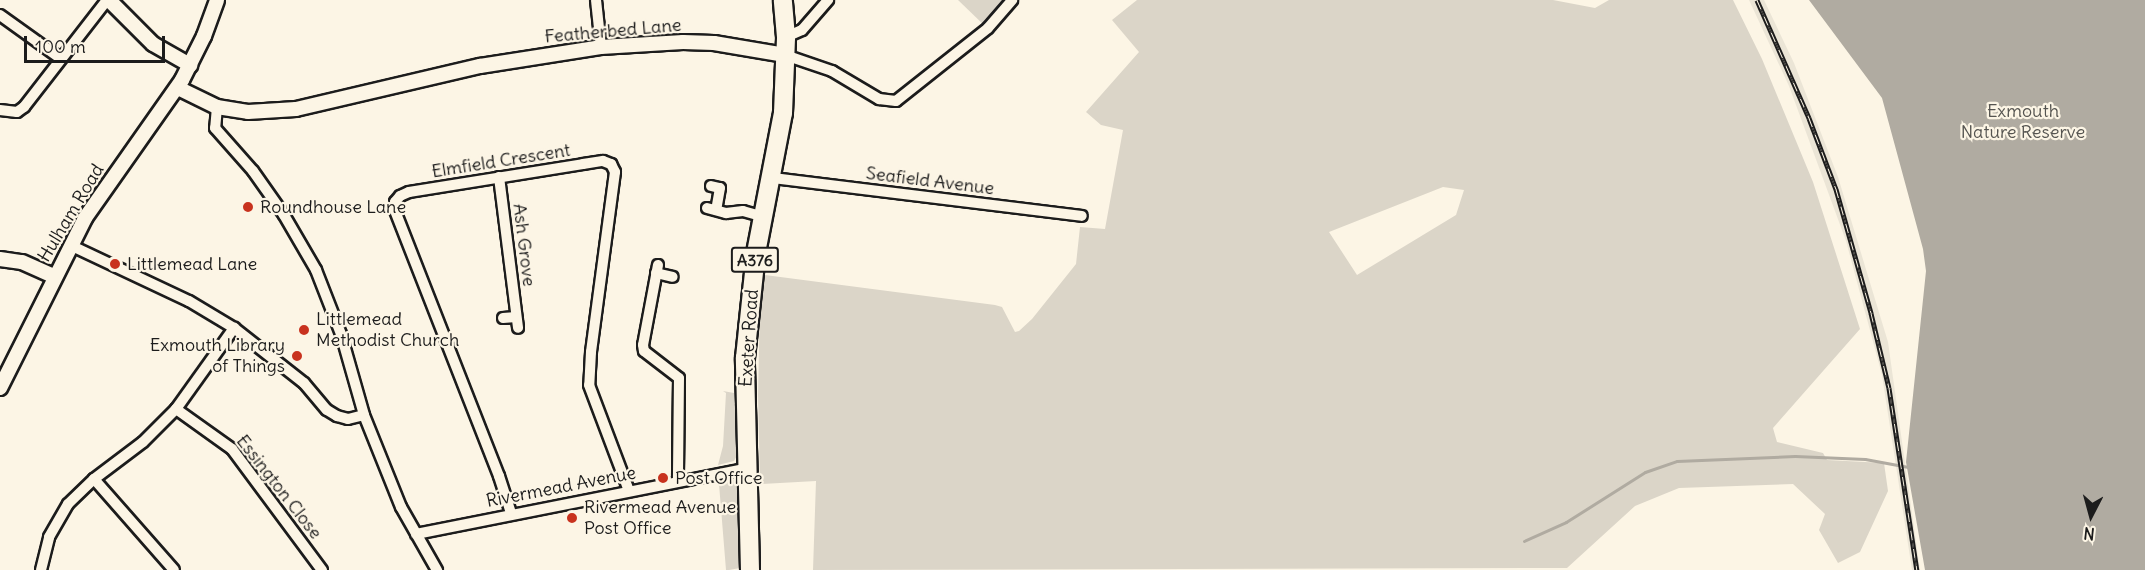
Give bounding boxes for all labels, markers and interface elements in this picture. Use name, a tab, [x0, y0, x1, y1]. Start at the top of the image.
street label: Featherbed Lane	[544, 14, 682, 48]
scale bar	[27, 24, 168, 62]
text: 100 m	[35, 35, 86, 58]
park label: Exmouth Nature Reserve	[1961, 101, 2085, 144]
street label: Elmfield Crescent	[430, 139, 572, 183]
street label: Hulham Road	[33, 160, 109, 266]
street label: Seafield Avenue	[865, 162, 995, 200]
place label: Roundhouse Lane	[260, 196, 406, 218]
marker: Roundhouse Lane	[241, 200, 255, 214]
street label: Ash Grove	[508, 202, 540, 288]
road number: A376	[730, 247, 780, 273]
place label: Littlemead Lane	[127, 253, 257, 275]
marker: Littlemead Lane	[108, 257, 122, 271]
street label: Exeter Road	[735, 288, 763, 388]
place label: Littlemead Methodist Church	[316, 309, 459, 352]
marker: Littlemead Methodist Church	[297, 323, 311, 337]
place label: Exmouth Library of Things	[150, 335, 285, 378]
marker: Exmouth Library of Things	[290, 349, 304, 363]
street label: Essington Close	[232, 431, 326, 543]
street label: Rivermead Avenue	[484, 462, 638, 512]
place label: Post Office	[675, 467, 762, 489]
marker: Post Office	[656, 471, 670, 485]
north arrow	[2061, 486, 2121, 546]
place label: Rivermead Avenue Post Office	[584, 497, 736, 540]
marker: Rivermead Avenue Post Office	[565, 511, 579, 525]
text: N	[2083, 523, 2096, 544]

